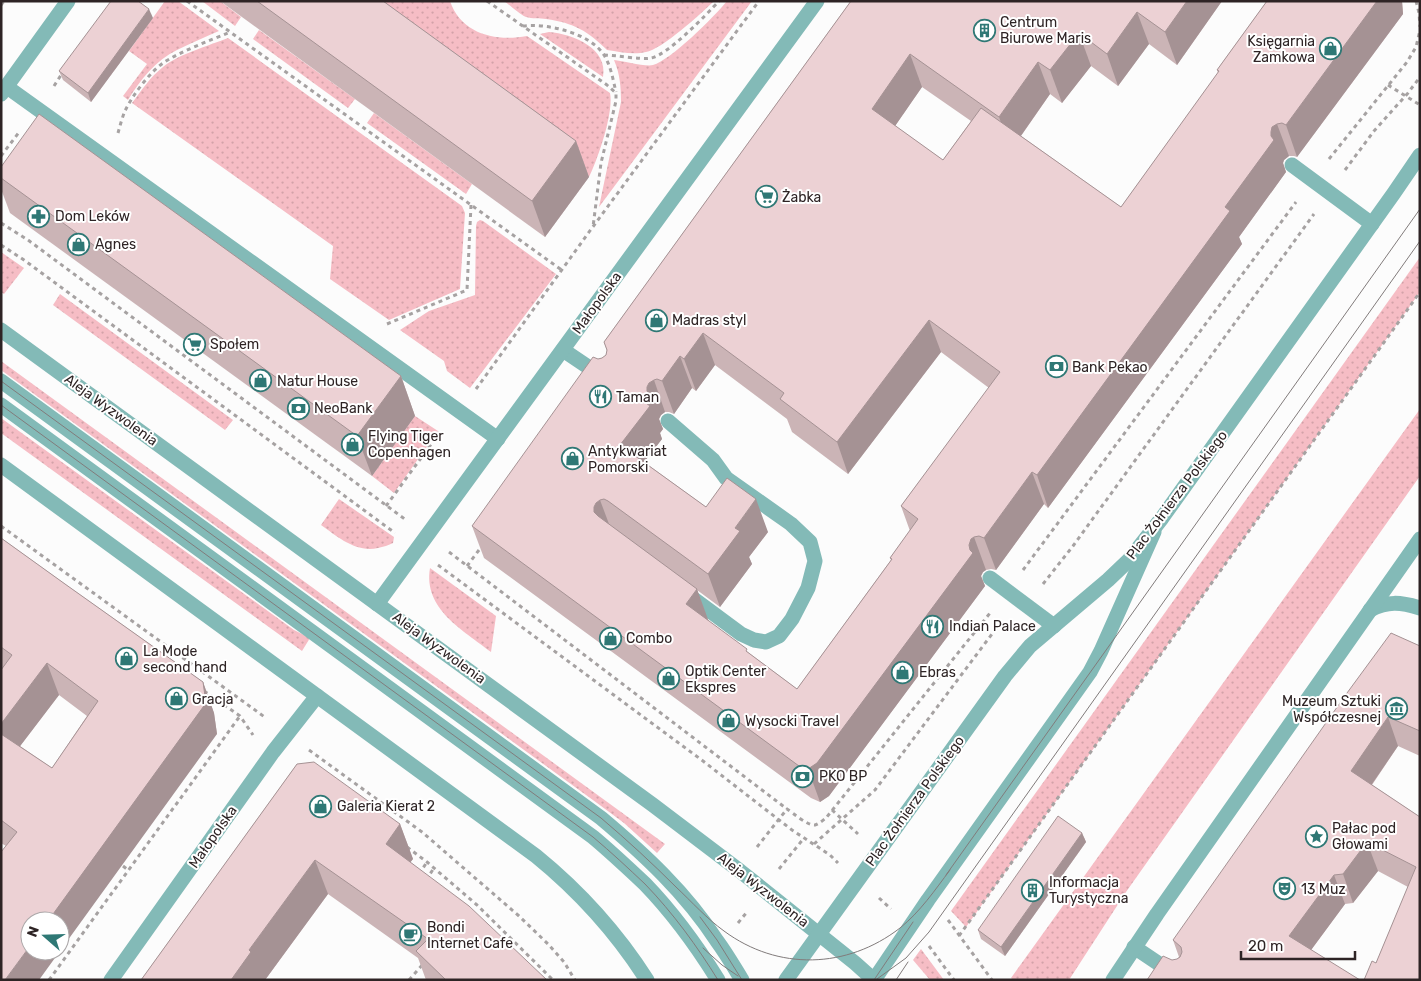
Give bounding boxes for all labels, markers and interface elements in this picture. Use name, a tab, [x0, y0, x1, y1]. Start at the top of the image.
place label: Centrum Biurowe Maris	[1000, 14, 1091, 47]
building icon: Centrum Biurowe Maris	[972, 18, 996, 42]
place label: Księgarnia Zamkowa	[1247, 33, 1315, 66]
shop icon: Księgarnia Zamkowa	[1319, 37, 1343, 61]
supermarket icon: Żabka	[754, 185, 778, 209]
place label: Żabka	[782, 189, 821, 206]
pharmacy icon: Dom Leków	[27, 204, 51, 228]
place label: Dom Leków	[55, 208, 130, 225]
shop icon: Agnes	[67, 232, 91, 256]
place label: Agnes	[95, 236, 136, 253]
street label: Małopolska	[569, 269, 625, 337]
shop icon: Madras styl	[644, 308, 668, 332]
place label: Madras styl	[672, 312, 746, 329]
supermarket icon: Społem	[182, 332, 206, 356]
place label: Społem	[210, 336, 259, 353]
bank icon: Bank Pekao	[1044, 355, 1068, 379]
place label: Bank Pekao	[1072, 359, 1148, 376]
shop icon: Natur House	[249, 369, 273, 393]
street label: Aleja Wyzwolenia	[61, 370, 161, 450]
place label: Natur House	[277, 373, 358, 390]
restaurant icon: Taman	[588, 385, 612, 409]
place label: Taman	[616, 389, 659, 406]
bank icon: NeoBank	[286, 396, 310, 420]
place label: NeoBank	[314, 400, 373, 417]
street label: Plac Żołnierza Polskiego	[1123, 427, 1231, 563]
place label: Flying Tiger Copenhagen	[368, 428, 451, 461]
shop icon: Flying Tiger Copenhagen	[340, 432, 364, 456]
place label: Antykwariat Pomorski	[588, 443, 667, 476]
shop icon: Antykwariat Pomorski	[560, 447, 584, 471]
street label: Aleja Wyzwolenia	[389, 608, 489, 688]
restaurant icon: Indian Palace	[921, 614, 945, 638]
place label: Indian Palace	[949, 618, 1036, 635]
shop icon: Combo	[598, 626, 622, 650]
place label: Combo	[626, 630, 672, 647]
place label: La Mode second hand	[143, 643, 227, 676]
shop icon: La Mode second hand	[115, 647, 139, 671]
shop icon: Ebras	[891, 660, 915, 684]
place label: Optik Center Ekspres	[685, 663, 767, 696]
place label: Ebras	[919, 664, 956, 681]
shop icon: Optik Center Ekspres	[657, 667, 681, 691]
shop icon: Gracja	[164, 687, 188, 711]
place label: Gracja	[192, 691, 233, 708]
place label: Muzeum Sztuki Współczesnej	[1282, 693, 1381, 726]
museum icon: Muzeum Sztuki Współczesnej	[1385, 697, 1409, 721]
shop icon: Wysocki Travel	[717, 709, 741, 733]
place label: Wysocki Travel	[745, 713, 839, 730]
street label: Plac Żołnierza Polskiego	[862, 732, 968, 870]
bank icon: PKO BP	[791, 764, 815, 788]
place label: PKO BP	[819, 768, 867, 785]
shop icon: Galeria Kierat 2	[309, 794, 333, 818]
place label: Galeria Kierat 2	[337, 798, 435, 815]
street label: Małopolska	[185, 802, 241, 872]
place label: Pałac pod Głowami	[1332, 820, 1396, 853]
place icon: Pałac pod Głowami	[1304, 824, 1328, 848]
street label: Aleja Wyzwolenia	[714, 849, 812, 931]
place label: Informacja Turystyczna	[1049, 874, 1128, 907]
theatre icon: 13 Muz	[1273, 877, 1297, 901]
building icon: Informacja Turystyczna	[1021, 878, 1045, 902]
place label: 13 Muz	[1301, 881, 1346, 898]
north arrow	[20, 911, 70, 961]
place label: Bondi Internet Cafe	[427, 919, 513, 952]
cafe icon: Bondi Internet Cafe	[399, 923, 423, 947]
text: N	[24, 924, 43, 939]
scale bar	[1241, 928, 1355, 960]
text: 20 m	[1248, 937, 1283, 955]

